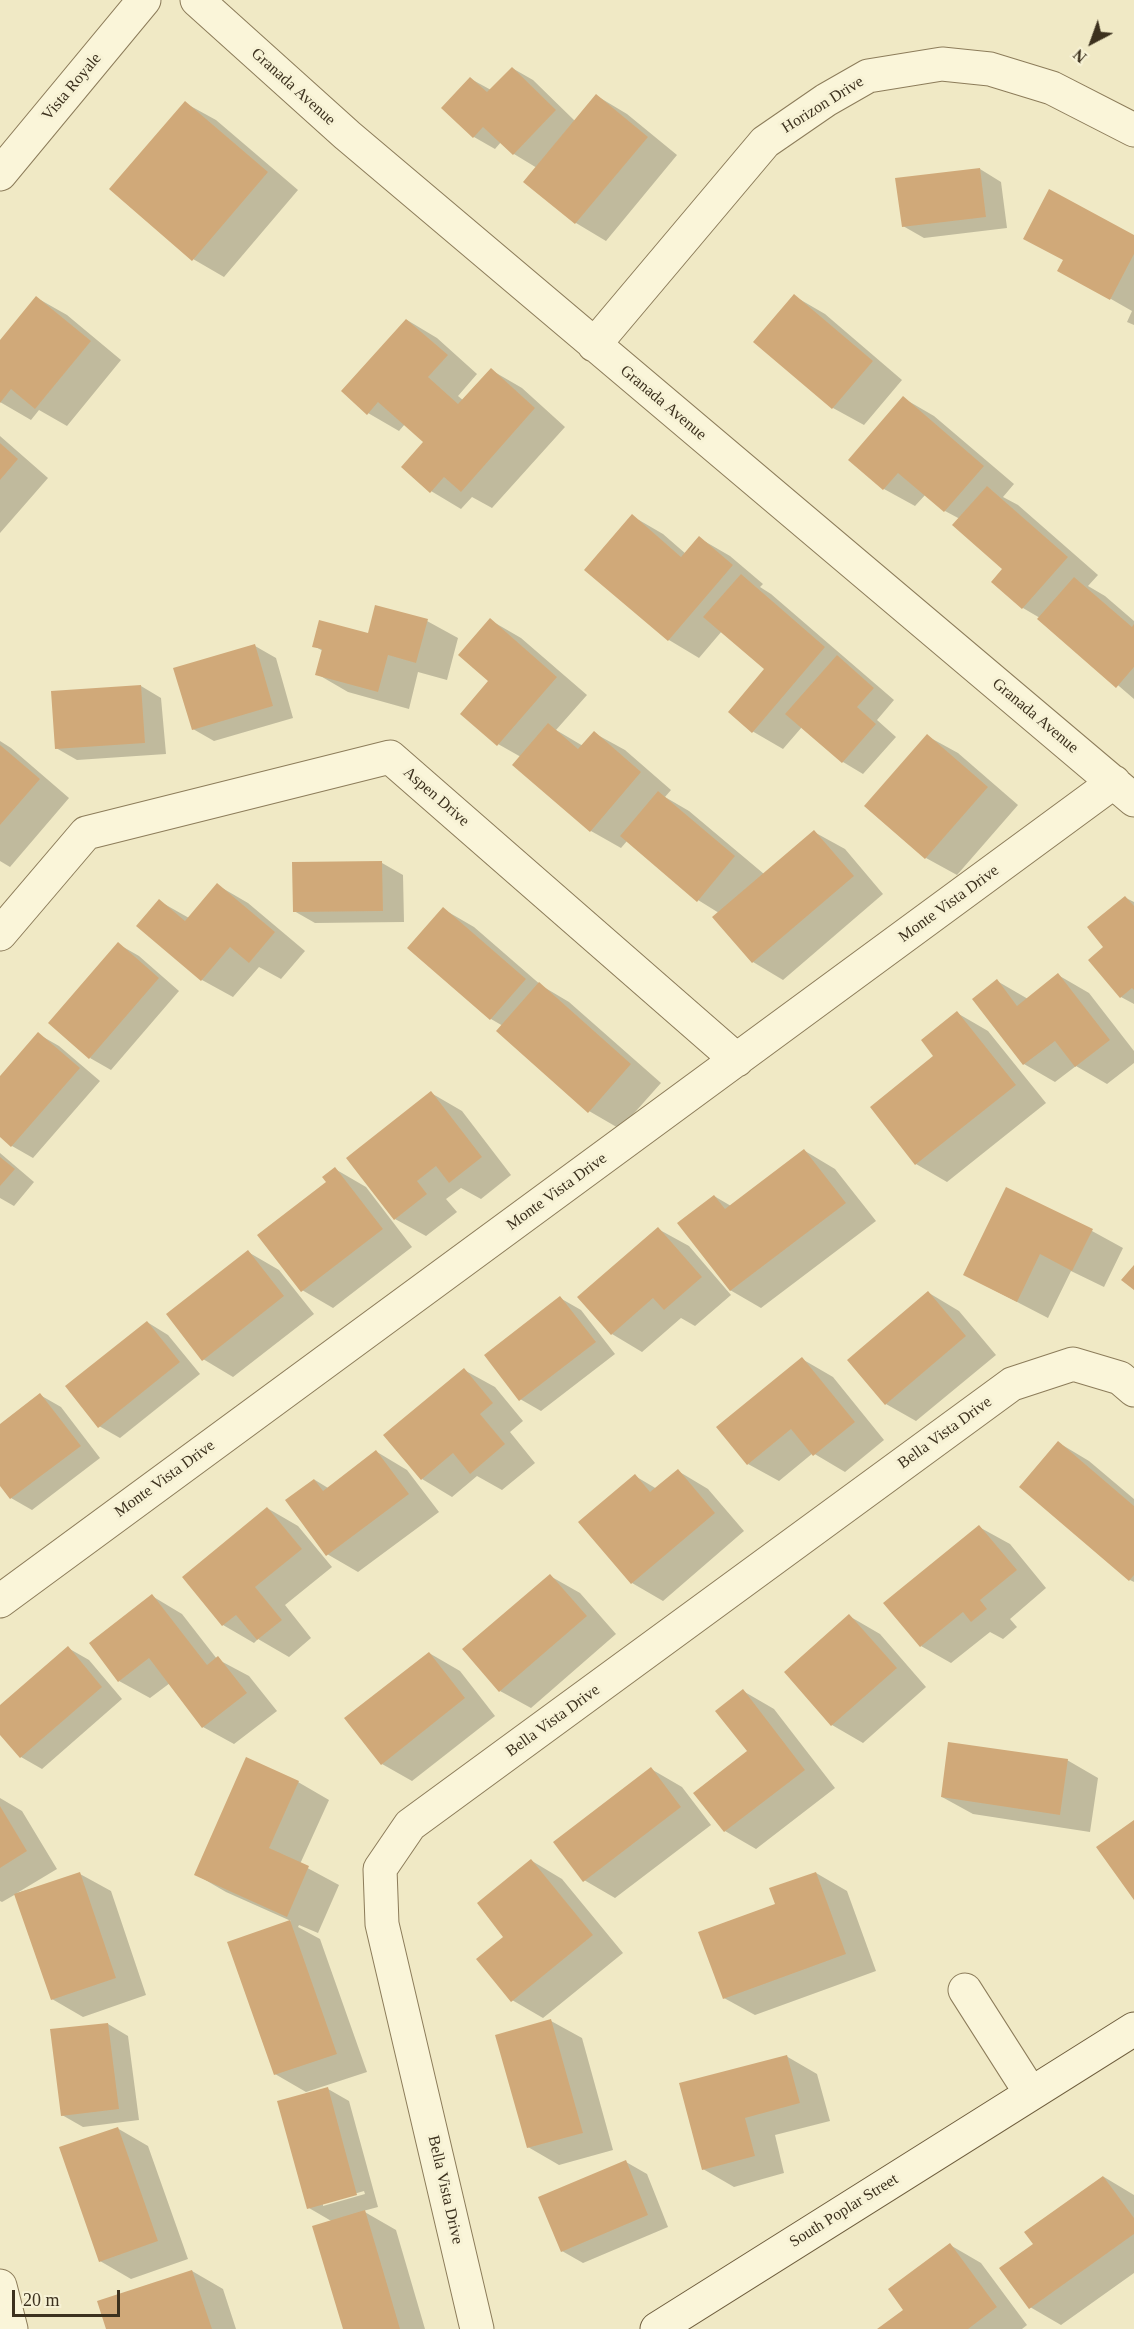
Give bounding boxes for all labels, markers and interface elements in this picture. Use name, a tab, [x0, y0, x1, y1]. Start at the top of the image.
north arrow	[1062, 12, 1122, 72]
street label: Granada Avenue	[247, 44, 339, 130]
text: N	[1070, 46, 1090, 66]
street label: Vista Royale	[38, 49, 106, 125]
street label: Horizon Drive	[779, 72, 867, 138]
street label: Granada Avenue	[616, 361, 710, 445]
street label: Granada Avenue	[988, 674, 1082, 758]
street label: Aspen Drive	[399, 763, 473, 831]
street label: Monte Vista Drive	[895, 861, 1003, 947]
street label: Monte Vista Drive	[503, 1149, 611, 1235]
street label: Bella Vista Drive	[894, 1393, 996, 1473]
street label: Monte Vista Drive	[111, 1436, 219, 1522]
street label: Bella Vista Drive	[502, 1681, 604, 1761]
street label: Bella Vista Drive	[423, 2134, 467, 2246]
street label: South Poplar Street	[786, 2170, 902, 2252]
scale bar	[15, 2278, 123, 2316]
text: 20 m	[23, 2290, 60, 2310]

